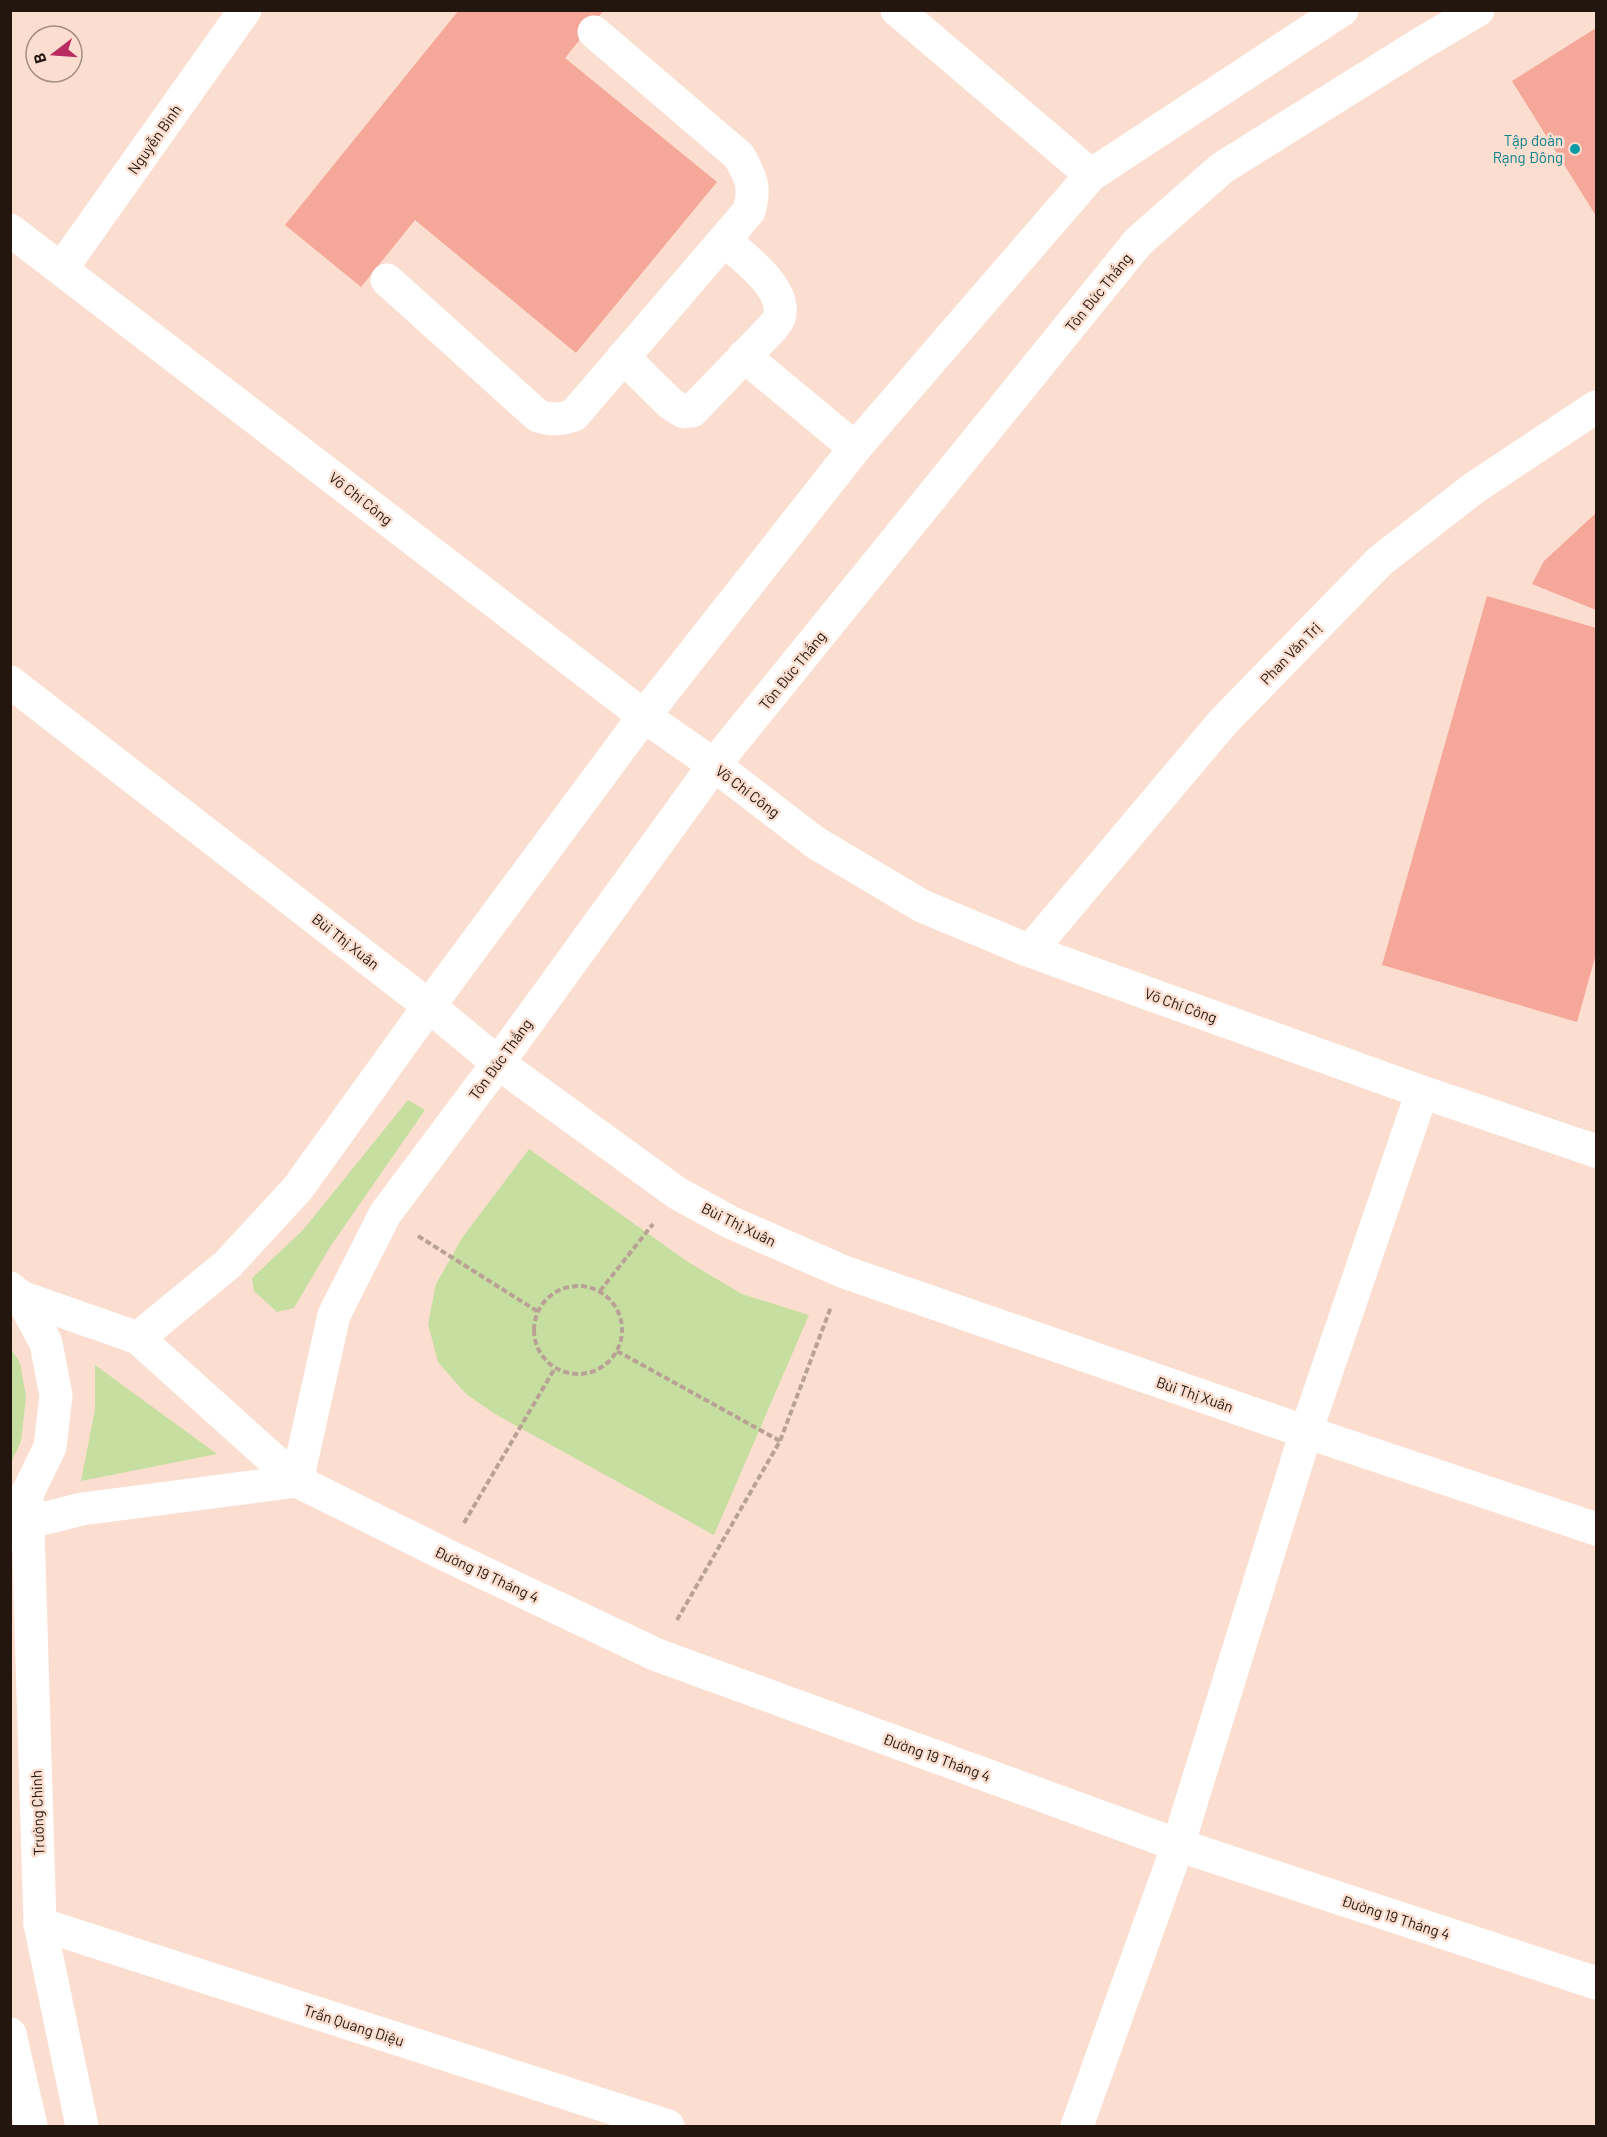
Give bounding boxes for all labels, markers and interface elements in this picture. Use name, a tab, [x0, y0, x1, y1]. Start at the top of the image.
north arrow	[24, 24, 84, 84]
text: B	[29, 51, 50, 66]
street label: Nguyễn Bình	[123, 101, 185, 177]
place label: Tập đoàn Rạng Đông	[1493, 131, 1563, 166]
marker: Tập đoàn Rạng Đông	[1568, 142, 1582, 156]
street label: Tôn Đức Thắng	[1061, 249, 1135, 335]
street label: Võ Chí Công	[326, 468, 396, 528]
street label: Phan Văn Trị	[1256, 618, 1324, 688]
street label: Tôn Đức Thắng	[755, 627, 829, 713]
street label: Võ Chí Công	[712, 761, 784, 821]
street label: Bùi Thị Xuân	[309, 909, 383, 973]
street label: Võ Chí Công	[1142, 984, 1220, 1026]
street label: Tôn Đức Thắng	[465, 1015, 535, 1103]
street label: Bùi Thị Xuân	[699, 1198, 779, 1250]
street label: Bùi Thị Xuân	[1154, 1372, 1236, 1416]
street label: Đường 19 Tháng 4	[432, 1542, 542, 1606]
street label: Đường 19 Tháng 4	[881, 1729, 993, 1785]
street label: Trường Chinh	[27, 1770, 47, 1856]
street label: Đường 19 Tháng 4	[1339, 1891, 1453, 1943]
street label: Trần Quang Diệu	[302, 2000, 406, 2050]

